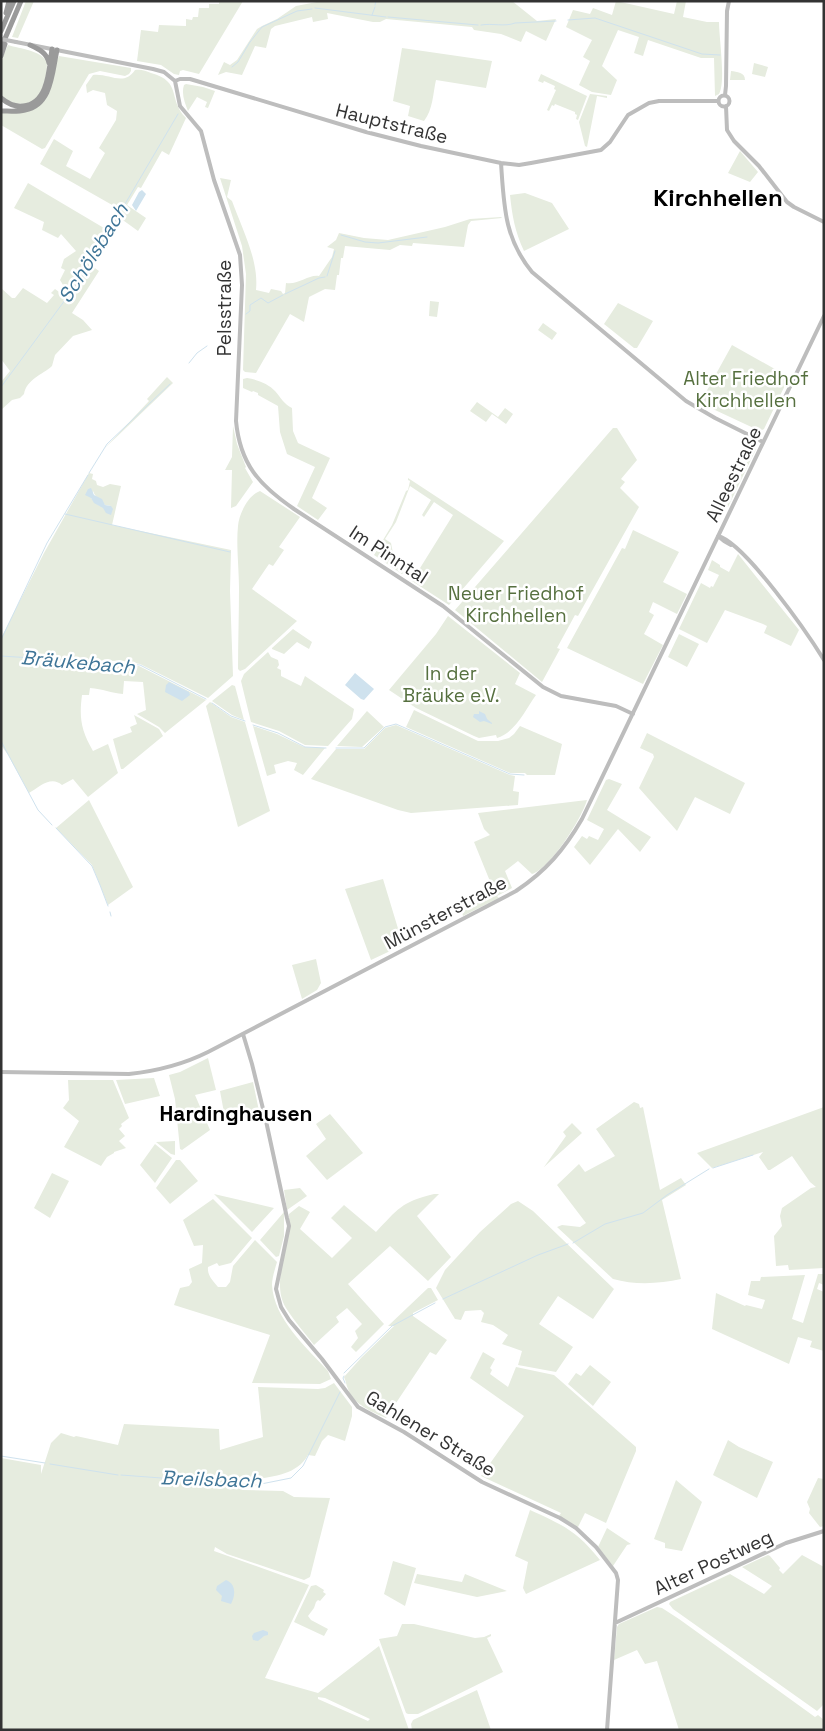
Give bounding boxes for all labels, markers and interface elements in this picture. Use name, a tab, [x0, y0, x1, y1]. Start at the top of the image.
street label: Hauptstraße	[333, 97, 451, 150]
district label: Kirchhellen	[653, 182, 783, 213]
water label: Schölsbach	[52, 198, 134, 308]
street label: Pelsstraße	[212, 260, 237, 356]
park label: Alter Friedhof Kirchhellen	[683, 366, 809, 413]
street label: Alleestraße	[700, 422, 767, 526]
street label: Im Pinntal	[345, 520, 433, 589]
park label: Neuer Friedhof Kirchhellen	[448, 581, 584, 628]
water label: Bräukebach	[20, 644, 137, 680]
park label: In der Bräuke e.V.	[402, 661, 500, 708]
street label: Münsterstraße	[379, 870, 511, 955]
district label: Hardinghausen	[160, 1100, 312, 1127]
street label: Gahlener Straße	[361, 1385, 500, 1482]
water label: Breilsbach	[160, 1464, 263, 1494]
street label: Alter Postweg	[650, 1524, 777, 1601]

